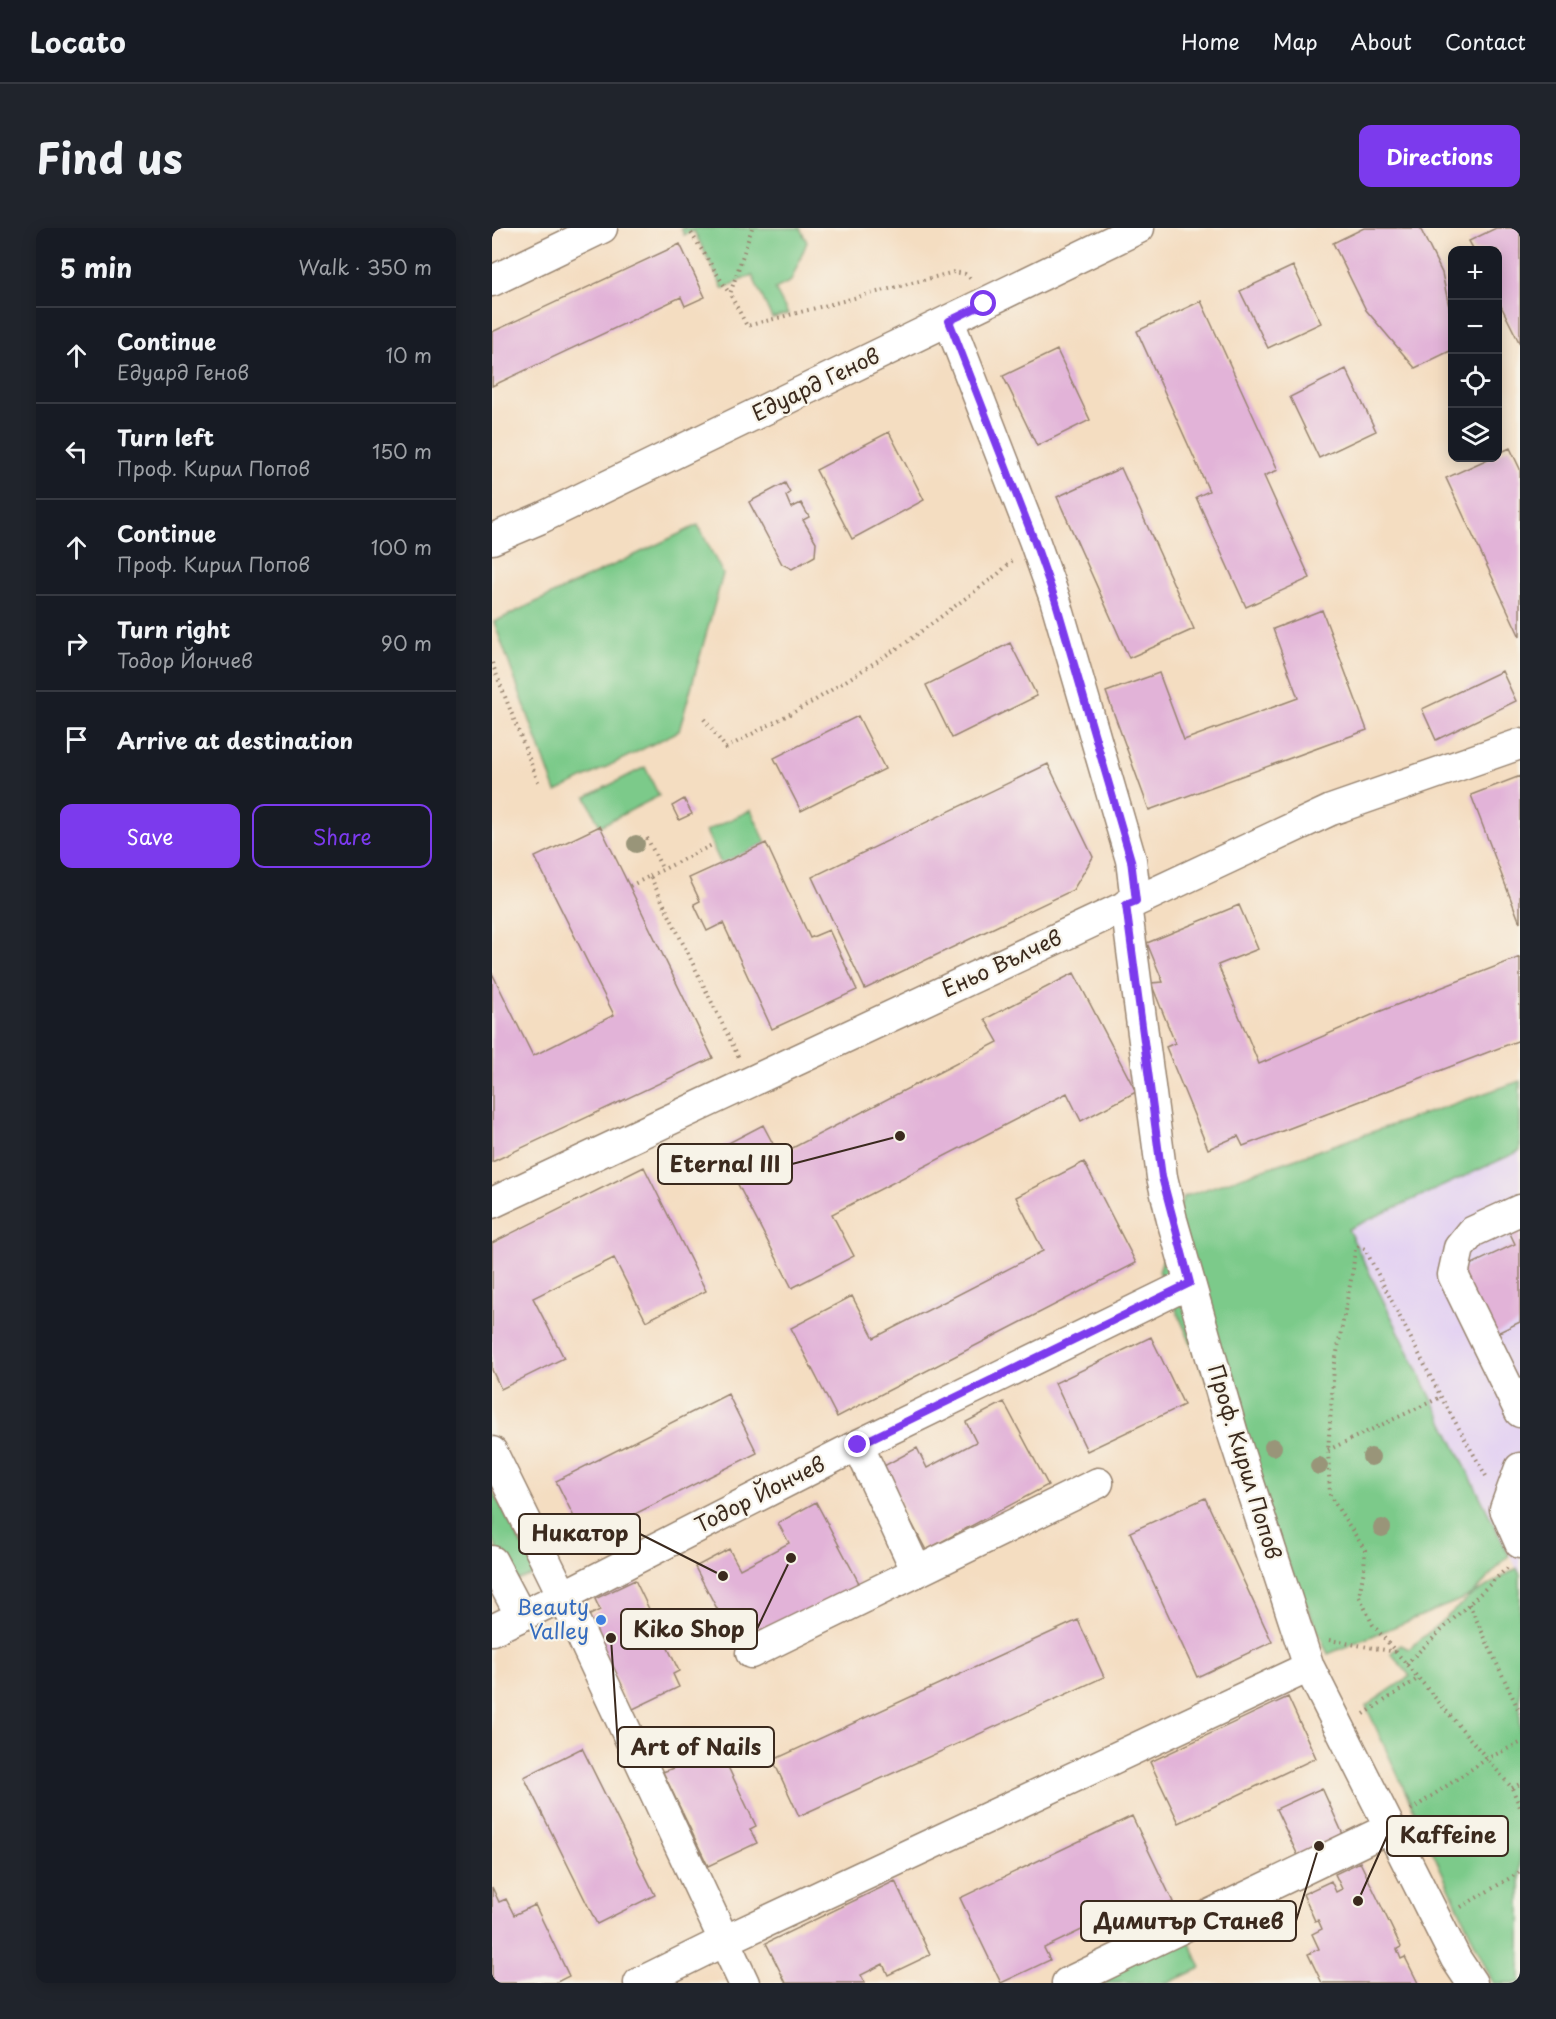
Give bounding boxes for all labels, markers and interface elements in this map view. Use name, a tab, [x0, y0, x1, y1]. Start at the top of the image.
text: Locato	[30, 20, 126, 63]
text: Home	[1181, 25, 1240, 57]
text: Map	[1273, 25, 1318, 57]
text: About	[1351, 25, 1412, 57]
text: Contact	[1445, 25, 1526, 57]
text: Find us	[36, 125, 183, 188]
button: Directions	[1359, 125, 1520, 187]
map controls	[1448, 246, 1502, 462]
button: +	[1448, 246, 1502, 300]
text: 5 min	[60, 248, 132, 287]
text: Walk · 350 m	[299, 252, 432, 282]
route start	[970, 290, 996, 316]
button: −	[1448, 300, 1502, 354]
text: Continue	[117, 324, 216, 357]
street label: Едуард Генов	[746, 338, 884, 428]
icon: ahead	[60, 339, 93, 372]
text: 10 m	[385, 340, 432, 370]
button: locate	[1448, 354, 1502, 408]
text: Едуард Генов	[117, 357, 249, 387]
button: layers	[1448, 408, 1502, 462]
text: Turn left	[117, 420, 214, 453]
icon: left	[60, 435, 93, 468]
text: 150 m	[372, 436, 432, 466]
text: Проф. Кирил Попов	[117, 453, 310, 483]
text: Continue	[117, 516, 216, 549]
icon: ahead	[60, 531, 93, 564]
text: 100 m	[371, 532, 432, 562]
text: Проф. Кирил Попов	[117, 549, 310, 579]
text: Turn right	[117, 612, 230, 645]
icon: right	[60, 627, 93, 660]
text: 90 m	[381, 628, 432, 658]
text: Тодор Йончев	[117, 645, 253, 675]
icon: arrive	[60, 723, 93, 756]
text: Arrive at destination	[117, 723, 353, 756]
button: Save	[60, 804, 240, 868]
button: Share	[252, 804, 432, 868]
street label: Еньо Вълчев	[936, 920, 1067, 1004]
callout: Eternal III	[658, 1144, 792, 1184]
text: Eternal III	[670, 1146, 780, 1179]
street label: Проф. Кирил Попов	[1201, 1360, 1291, 1563]
route end	[844, 1431, 870, 1457]
street label: Тодор Йончев	[688, 1447, 830, 1540]
callout: Никатор	[519, 1514, 640, 1554]
text: Никатор	[532, 1515, 628, 1548]
place label: Beauty Valley	[516, 1590, 589, 1646]
callout: Kiko Shop	[621, 1609, 757, 1649]
text: Kiko Shop	[633, 1611, 745, 1644]
marker: Beauty Valley	[594, 1613, 608, 1627]
callout: Art of Nails	[618, 1727, 774, 1767]
text: Art of Nails	[630, 1729, 761, 1762]
callout: Kaffeine	[1387, 1816, 1508, 1856]
text: Kaffeine	[1400, 1817, 1497, 1850]
callout: Димитър Станев	[1081, 1901, 1296, 1941]
text: Димитър Станев	[1093, 1903, 1284, 1936]

